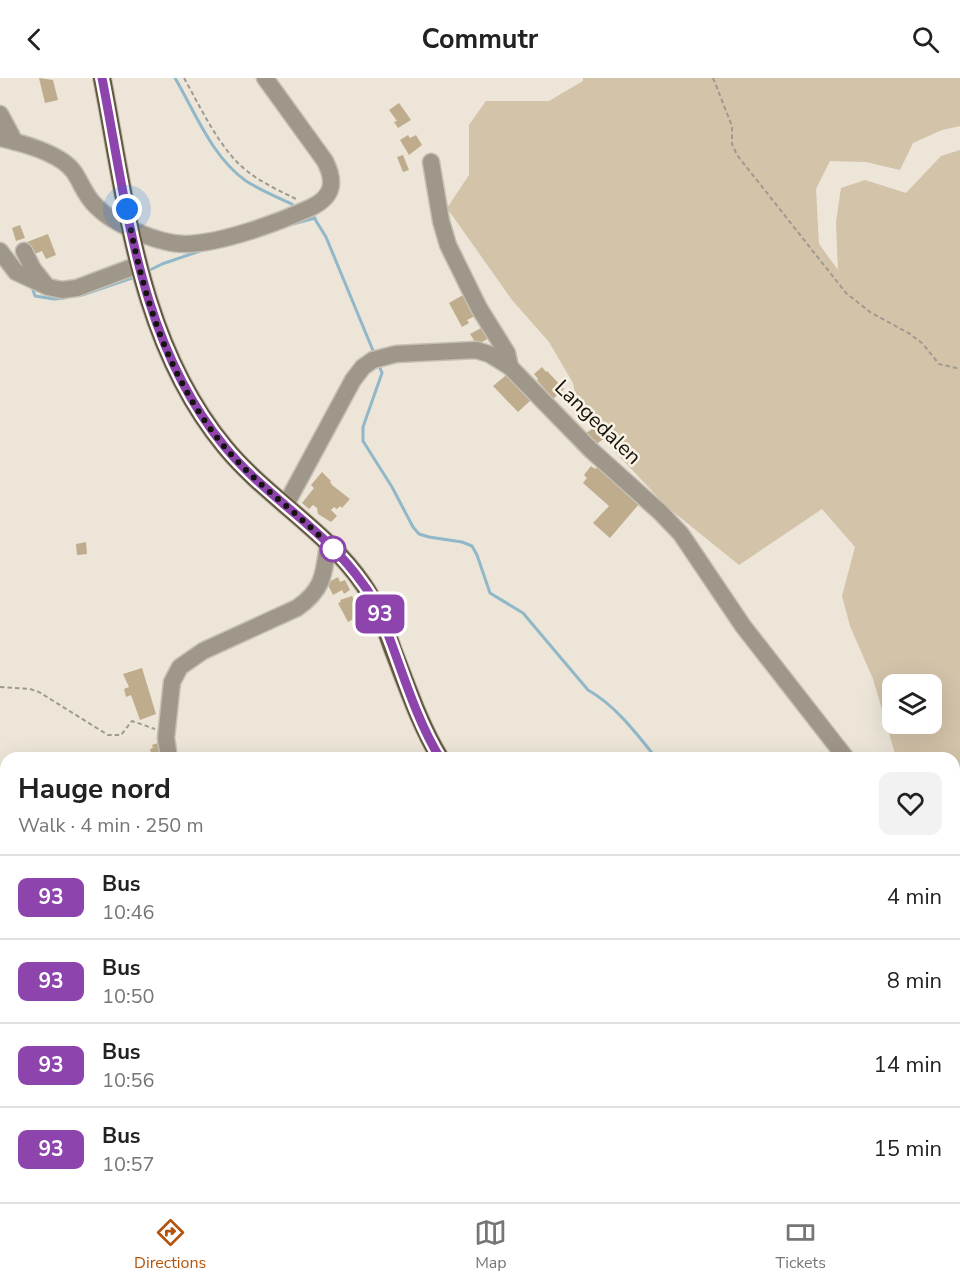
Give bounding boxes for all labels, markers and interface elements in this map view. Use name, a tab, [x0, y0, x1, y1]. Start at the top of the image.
text: Commutr	[422, 21, 538, 58]
icon: back	[18, 23, 51, 56]
icon: search	[909, 23, 942, 56]
your location	[112, 194, 142, 224]
street label: Langedalen	[549, 374, 647, 470]
unlabelled marker	[320, 536, 346, 562]
line badge: 93	[353, 594, 407, 634]
text: 93	[367, 600, 393, 628]
map controls	[882, 674, 942, 734]
button: layers	[882, 674, 942, 734]
text: Hauge nord	[18, 770, 171, 808]
button: heart	[879, 772, 942, 835]
text: Walk · 4 min · 250 m	[18, 812, 204, 839]
text: Bus	[102, 869, 141, 899]
text: 4 min	[887, 882, 942, 912]
text: 93	[38, 883, 64, 911]
text: 10:46	[102, 899, 155, 926]
text: Bus	[102, 953, 141, 983]
text: 8 min	[887, 966, 942, 996]
text: 93	[38, 967, 64, 995]
text: 10:50	[102, 983, 155, 1010]
text: Bus	[102, 1037, 141, 1067]
text: 14 min	[874, 1050, 942, 1080]
text: 93	[38, 1051, 64, 1079]
text: 10:56	[102, 1067, 155, 1094]
text: Bus	[102, 1121, 141, 1151]
text: 15 min	[874, 1134, 942, 1164]
text: 93	[38, 1135, 64, 1163]
text: 10:57	[102, 1151, 155, 1178]
tab: Directions	[134, 1216, 206, 1274]
tab: Map	[474, 1216, 507, 1274]
tab: Tickets	[776, 1216, 826, 1274]

